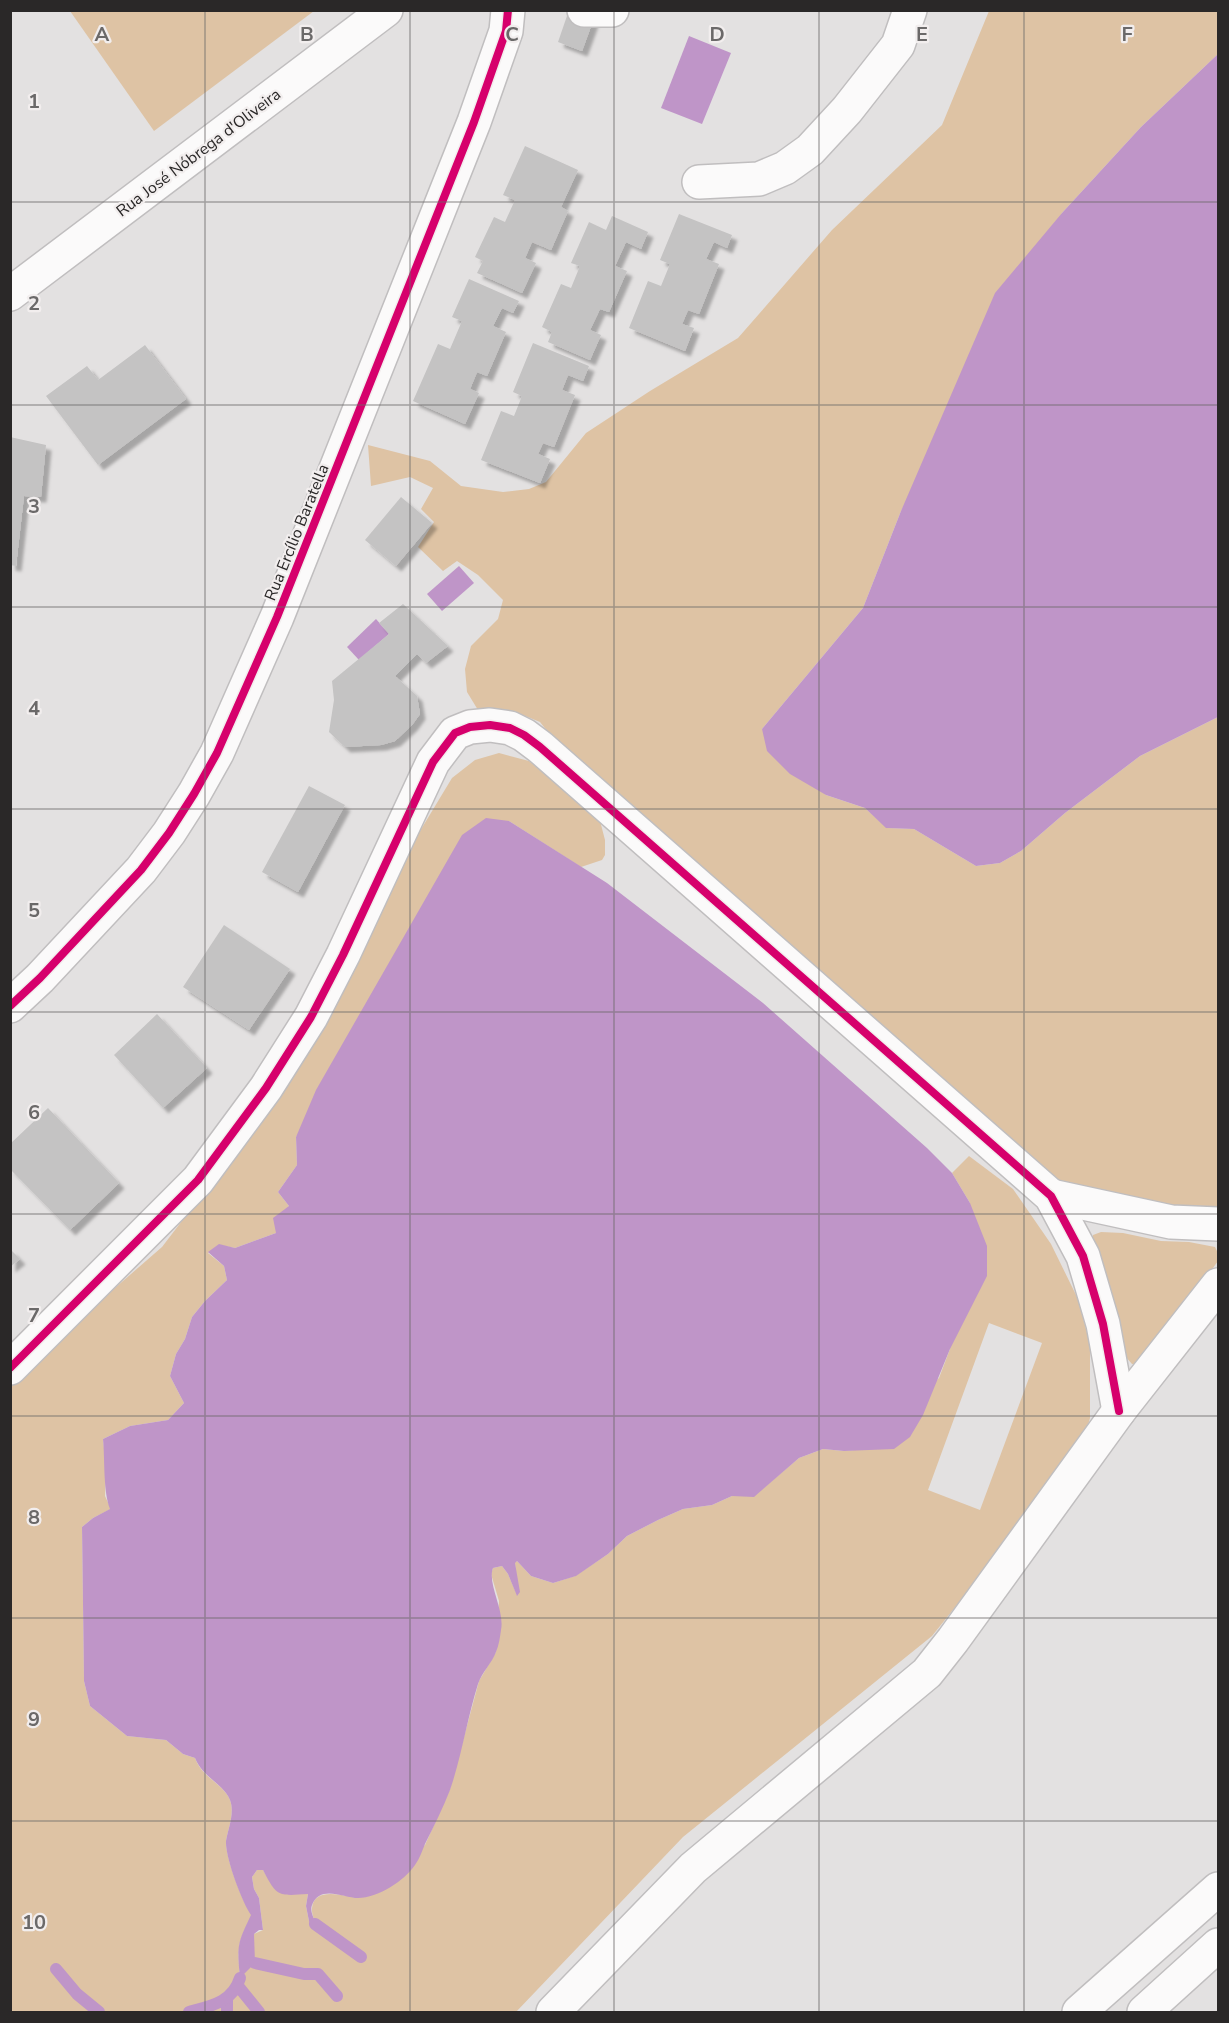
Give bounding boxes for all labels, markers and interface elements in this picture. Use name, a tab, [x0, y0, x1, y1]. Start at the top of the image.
text: A	[95, 21, 110, 48]
text: B	[300, 21, 314, 48]
text: C	[505, 21, 519, 48]
text: D	[709, 21, 725, 48]
text: E	[916, 21, 928, 48]
text: F	[1121, 21, 1133, 48]
street label: Rua José Nóbrega d'Oliveira	[112, 84, 285, 222]
text: 1	[28, 88, 40, 115]
text: 2	[28, 290, 40, 317]
street label: Rua Ercílio Baratella	[259, 461, 334, 604]
text: 3	[28, 493, 40, 520]
text: 4	[28, 695, 40, 722]
text: 5	[28, 897, 40, 924]
text: 6	[28, 1099, 40, 1126]
text: 7	[28, 1302, 40, 1329]
text: 8	[28, 1504, 40, 1531]
text: 9	[28, 1706, 40, 1733]
text: 10	[22, 1909, 46, 1936]

